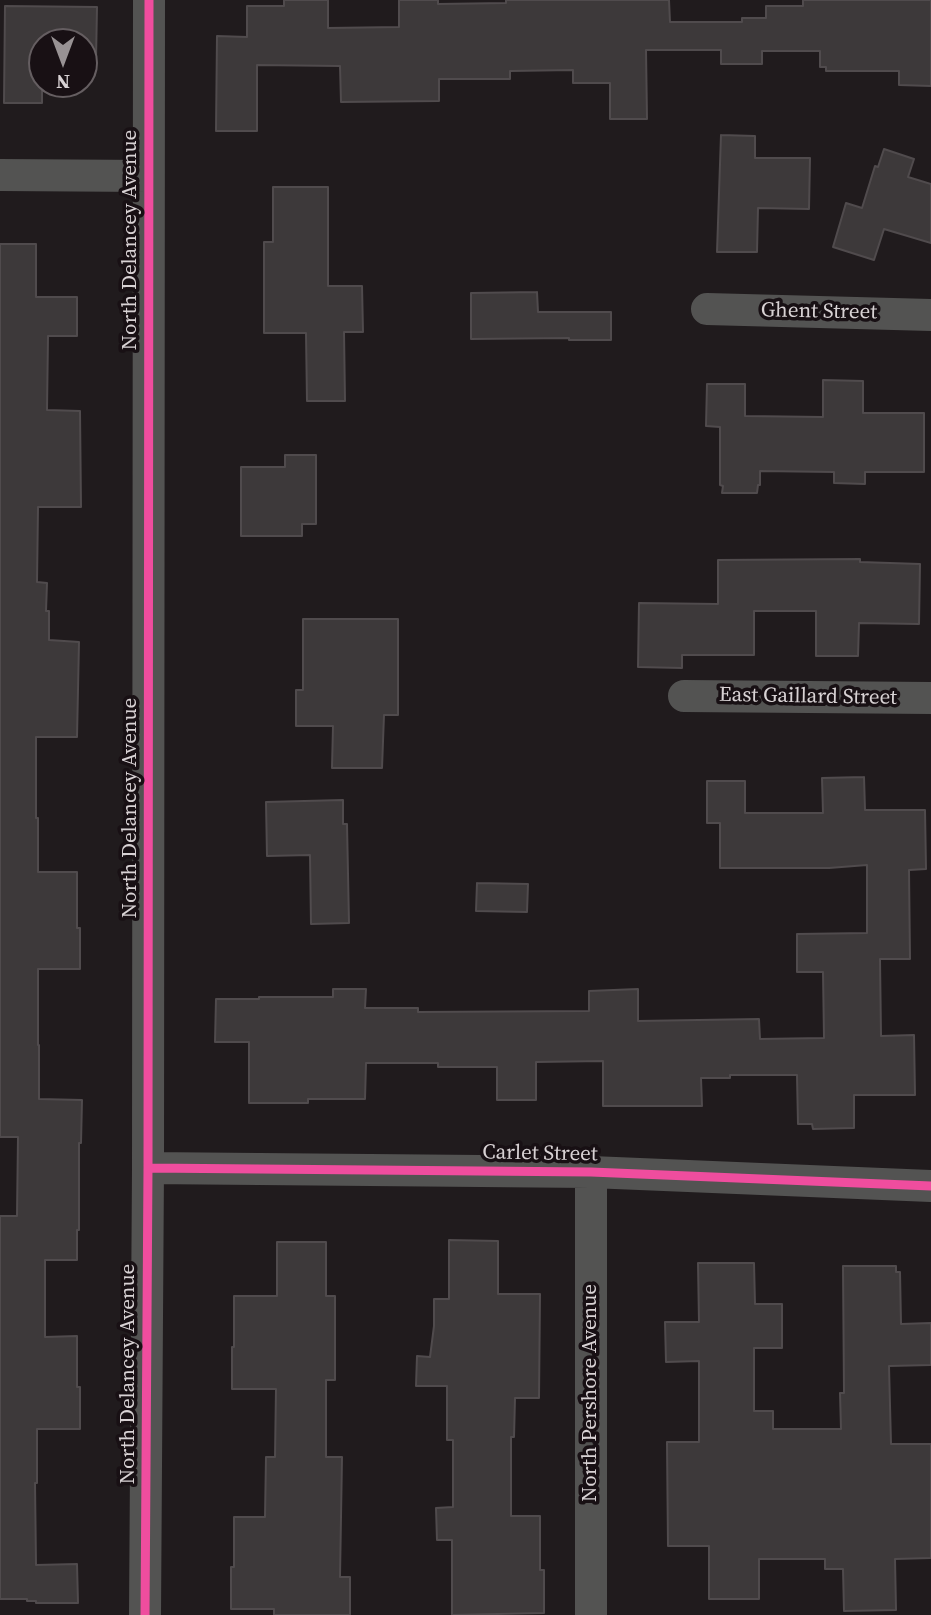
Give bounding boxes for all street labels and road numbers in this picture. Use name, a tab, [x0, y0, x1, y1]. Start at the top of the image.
street label: North Delancey Avenue	[118, 130, 144, 350]
street label: Ghent Street	[761, 298, 877, 326]
street label: East Gaillard Street	[719, 683, 897, 711]
street label: North Delancey Avenue	[118, 698, 144, 918]
street label: Carlet Street	[482, 1140, 598, 1168]
street label: North Delancey Avenue	[116, 1264, 142, 1484]
street label: North Pershore Avenue	[578, 1284, 604, 1502]

